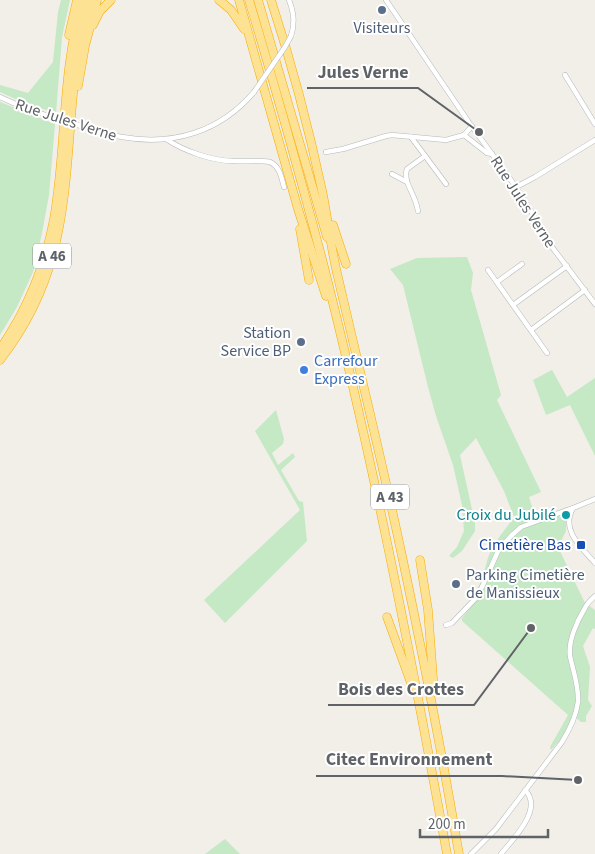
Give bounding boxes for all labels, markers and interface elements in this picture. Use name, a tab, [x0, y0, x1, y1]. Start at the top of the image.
marker: Visiteurs	[376, 4, 388, 16]
place label: Visiteurs	[354, 17, 411, 39]
callout: Jules Verne	[307, 55, 418, 88]
text: Jules Verne	[317, 60, 409, 85]
street label: Rue Jules Verne	[12, 93, 120, 147]
street label: Rue Jules Verne	[485, 152, 561, 252]
road number: A 46	[33, 244, 71, 268]
place label: Station Service BP	[221, 322, 291, 362]
marker: Station Service BP	[295, 336, 307, 348]
place label: Carrefour Express	[314, 350, 378, 390]
marker: Carrefour Express	[298, 364, 310, 376]
road number: A 43	[371, 484, 409, 510]
place label: Croix du Jubilé	[457, 504, 556, 526]
marker: Croix du Jubilé	[560, 509, 572, 521]
place label: Cimetière Bas	[479, 534, 571, 556]
marker: Cimetière Bas	[575, 539, 587, 551]
place label: Parking Cimetière de Manissieux	[466, 564, 585, 604]
marker: Parking Cimetière de Manissieux	[450, 578, 462, 590]
callout: Bois des Crottes	[328, 672, 474, 705]
text: Bois des Crottes	[338, 677, 464, 702]
callout: Citec Environnement	[316, 743, 502, 776]
text: Citec Environnement	[326, 747, 492, 772]
scale bar	[420, 806, 548, 838]
text: 200 m	[428, 814, 466, 835]

